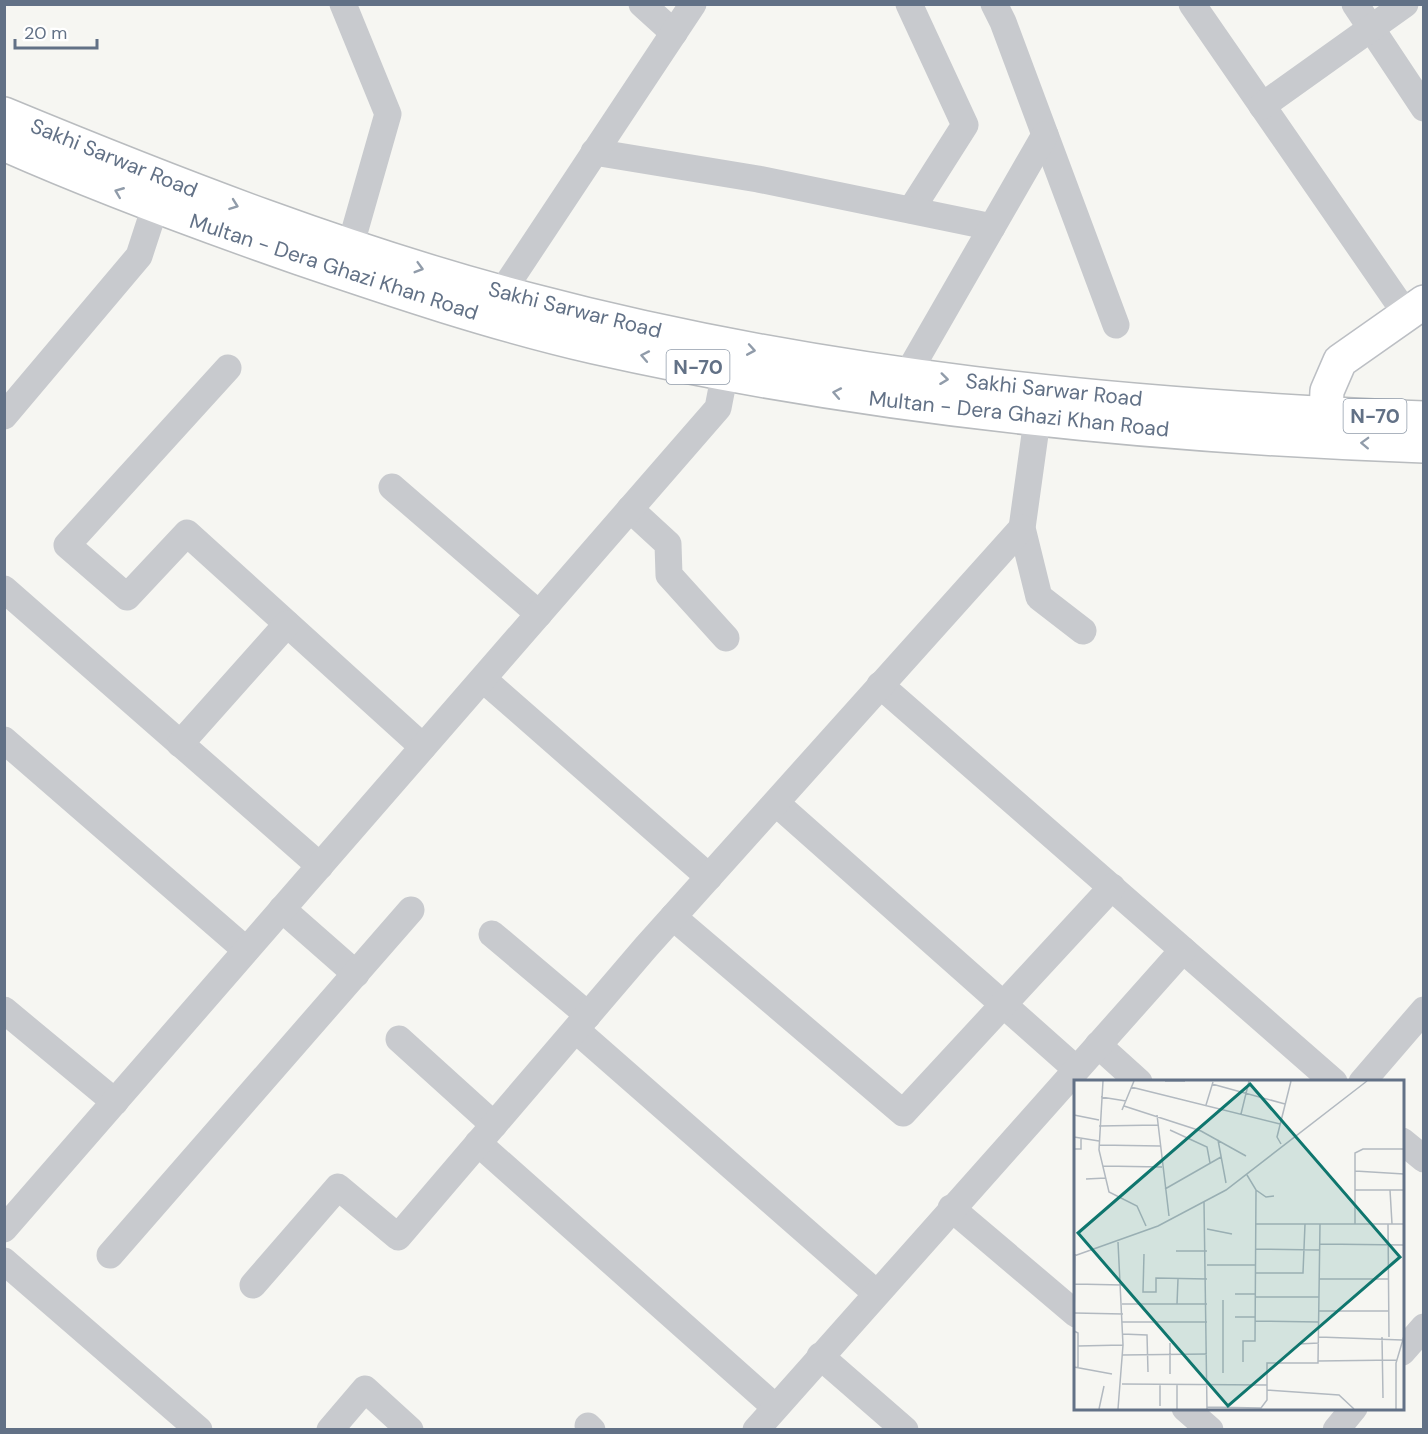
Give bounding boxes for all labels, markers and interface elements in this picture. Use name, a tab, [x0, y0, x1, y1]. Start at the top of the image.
scale bar	[15, 12, 98, 50]
text: 20 m	[24, 21, 67, 45]
street label: Sakhi Sarwar Road	[26, 112, 202, 204]
one-way arrow	[114, 187, 125, 199]
one-way arrow	[229, 198, 239, 211]
street label: Multan - Dera Ghazi Khan Road	[186, 207, 482, 327]
one-way arrow	[413, 261, 424, 273]
street label: Sakhi Sarwar Road	[485, 275, 665, 345]
one-way arrow	[746, 343, 755, 355]
one-way arrow	[641, 350, 651, 363]
road number: N-70	[666, 350, 730, 384]
street label: Sakhi Sarwar Road	[964, 367, 1144, 413]
one-way arrow	[939, 372, 948, 385]
street label: Multan - Dera Ghazi Khan Road	[867, 384, 1171, 444]
one-way arrow	[832, 387, 842, 400]
road number: N-70	[1344, 399, 1406, 433]
one-way arrow	[1361, 437, 1370, 450]
inset map	[1074, 1080, 1404, 1410]

